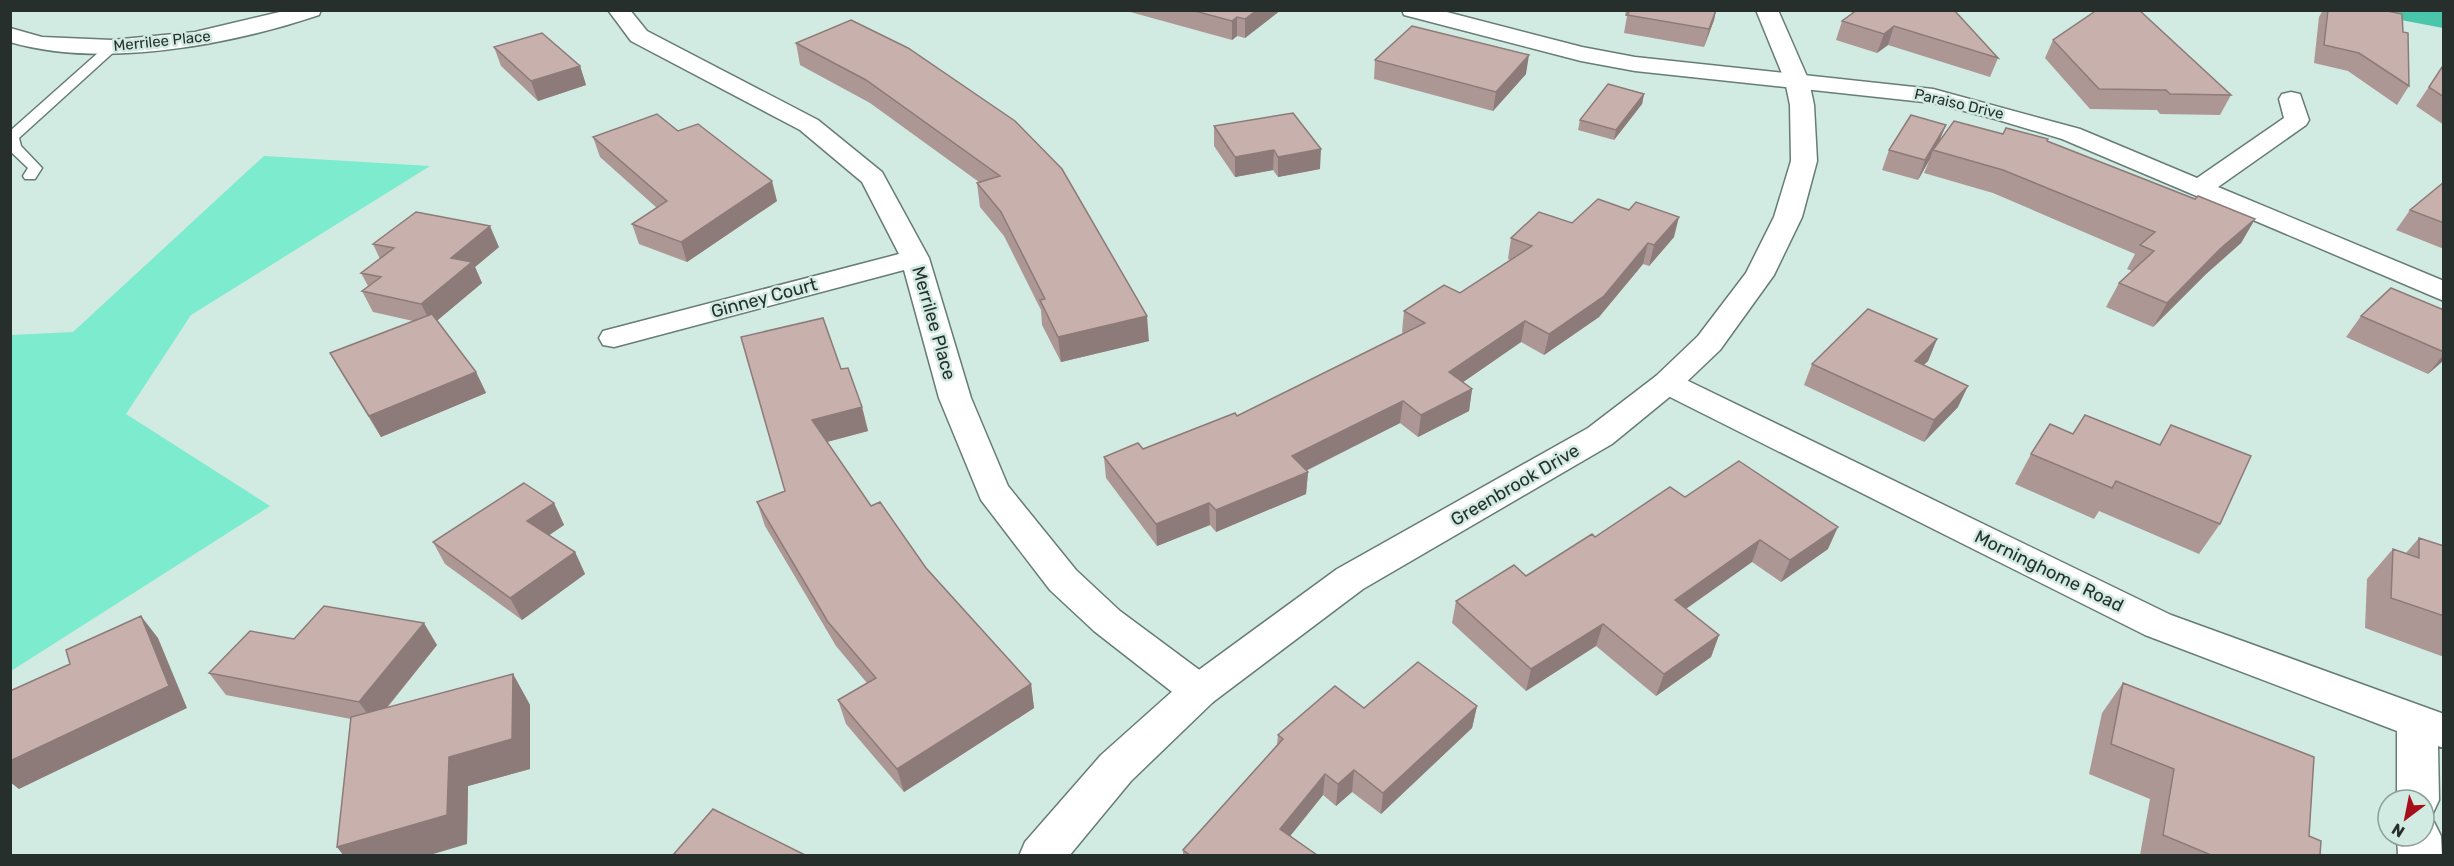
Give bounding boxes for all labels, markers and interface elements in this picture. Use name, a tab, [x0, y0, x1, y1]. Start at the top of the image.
street label: Merrilee Place	[112, 27, 212, 55]
street label: Paraiso Drive	[1912, 85, 2006, 123]
street label: Merrilee Place	[907, 264, 961, 382]
street label: Ginney Court	[708, 273, 820, 323]
street label: Greenbrook Drive	[1447, 439, 1583, 531]
street label: Morninghome Road	[1971, 525, 2127, 617]
north arrow	[2376, 788, 2436, 848]
text: N	[2388, 819, 2408, 841]

